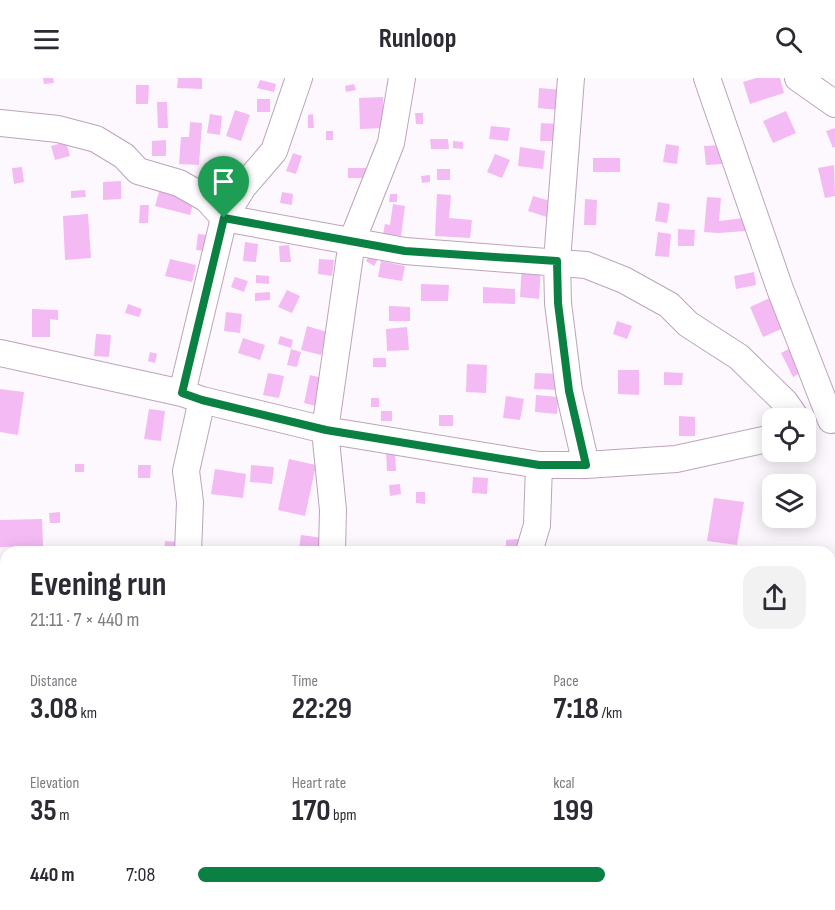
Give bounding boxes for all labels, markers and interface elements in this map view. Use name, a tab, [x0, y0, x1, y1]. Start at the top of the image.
icon: menu	[30, 23, 63, 56]
text: Runloop	[379, 23, 456, 55]
icon: search	[772, 23, 805, 56]
pin	[198, 156, 249, 218]
icon: arrive	[207, 165, 240, 198]
map controls	[762, 408, 816, 528]
button: locate	[762, 408, 816, 462]
button: layers	[762, 474, 816, 528]
text: Evening run	[30, 565, 166, 605]
button: share	[743, 566, 806, 629]
text: 21:11 · 7 × 440 m	[30, 608, 139, 632]
text: Distance	[30, 672, 77, 691]
text: Time	[292, 672, 318, 691]
text: Pace	[553, 672, 579, 691]
text: 3.08	[30, 691, 78, 727]
text: 22:29	[292, 691, 352, 727]
text: 7:18	[553, 691, 599, 727]
text: km	[78, 704, 97, 723]
text: /km	[599, 704, 622, 723]
text: Elevation	[30, 774, 79, 793]
text: Heart rate	[292, 774, 346, 793]
text: kcal	[553, 774, 575, 793]
text: 35	[30, 793, 57, 829]
text: 170	[292, 793, 330, 829]
text: 199	[553, 793, 594, 829]
text: m	[57, 806, 69, 825]
text: bpm	[330, 806, 357, 825]
text: 440 m	[30, 863, 75, 887]
text: 7:08	[126, 863, 155, 887]

